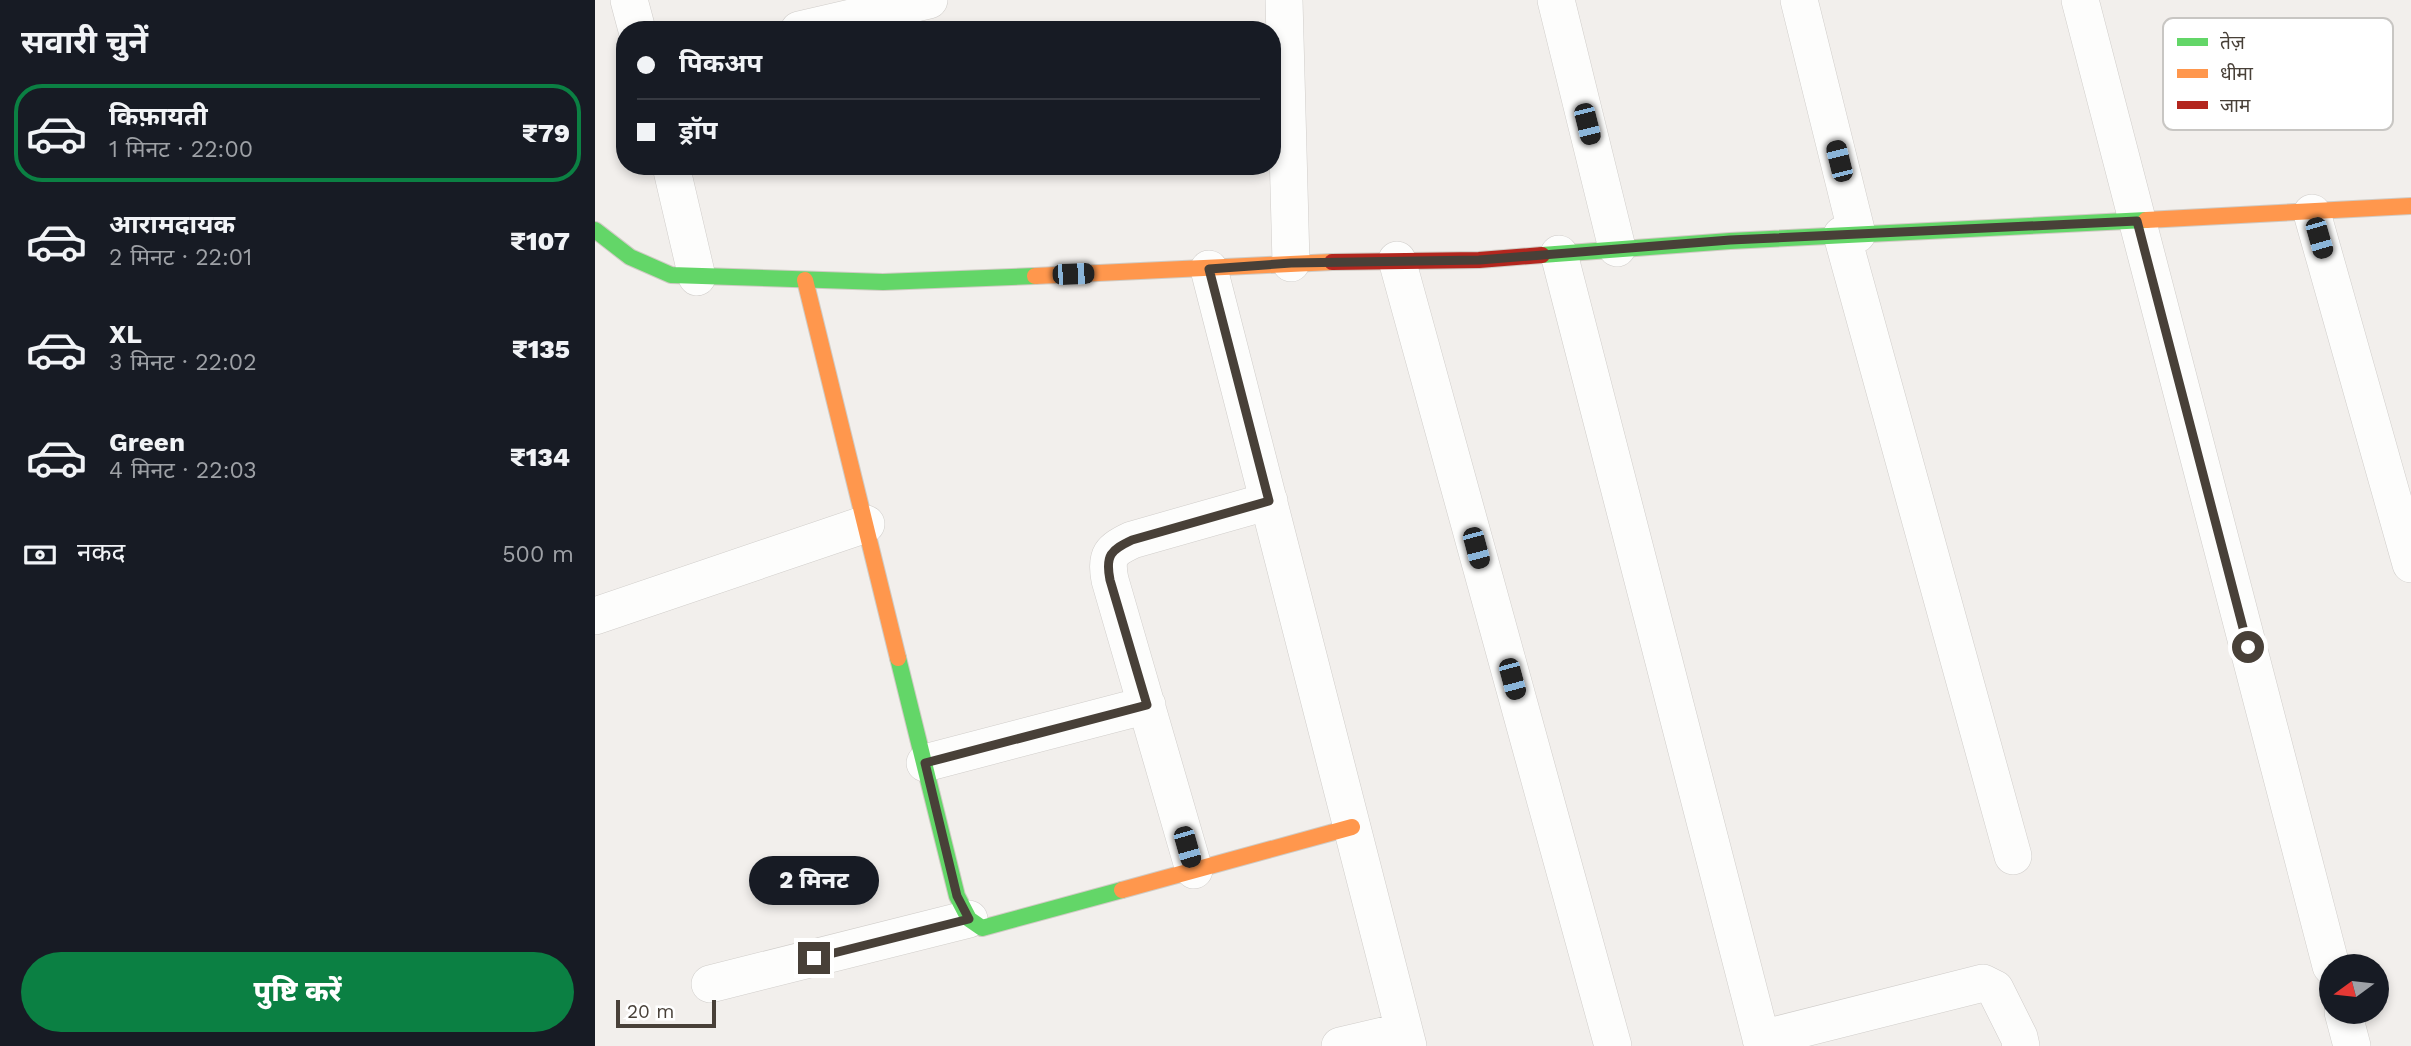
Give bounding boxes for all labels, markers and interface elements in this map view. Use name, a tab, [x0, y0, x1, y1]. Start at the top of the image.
legend	[2163, 18, 2393, 130]
text: सवारी चुनें	[21, 23, 148, 61]
text: तेज़	[2220, 31, 2246, 54]
text: पिकअप	[679, 48, 762, 78]
text: धीमा	[2220, 62, 2254, 85]
text: जाम	[2220, 94, 2251, 117]
text: किफ़ायती	[109, 101, 208, 131]
car	[1572, 101, 1603, 147]
icon: car	[25, 102, 88, 165]
text: ड्रॉप	[679, 115, 717, 145]
text: ₹79	[522, 118, 570, 148]
text: 1 मिनट · 22:00	[109, 136, 253, 163]
car	[1824, 138, 1855, 184]
text: आरामदायक	[109, 209, 235, 239]
icon: car	[25, 210, 88, 273]
car	[2304, 215, 2335, 261]
text: ₹107	[510, 226, 570, 256]
text: 2 मिनट · 22:01	[109, 244, 252, 271]
car	[1052, 263, 1095, 285]
icon: car	[25, 318, 88, 381]
text: XL	[109, 319, 142, 349]
text: ₹135	[512, 334, 570, 364]
text: 3 मिनट · 22:02	[109, 349, 257, 376]
icon: car	[25, 426, 88, 489]
text: Green	[109, 427, 185, 457]
text: ₹134	[510, 442, 570, 472]
text: 4 मिनट · 22:03	[109, 457, 257, 484]
car	[1461, 525, 1492, 571]
icon: cash	[21, 536, 59, 574]
text: नकद	[77, 537, 125, 567]
text: 500 m	[502, 541, 574, 568]
route start	[2232, 631, 2264, 663]
car	[1497, 656, 1528, 702]
car	[1172, 824, 1203, 870]
callout: 2 मिनट	[749, 856, 879, 906]
text: 2 मिनट	[779, 867, 849, 894]
route end	[798, 942, 830, 974]
button: पुष्टि करें	[21, 952, 574, 1032]
north arrow	[2319, 954, 2389, 1024]
map controls	[2319, 954, 2389, 1024]
scale bar	[616, 997, 716, 1029]
text: 20 m	[627, 1000, 674, 1023]

